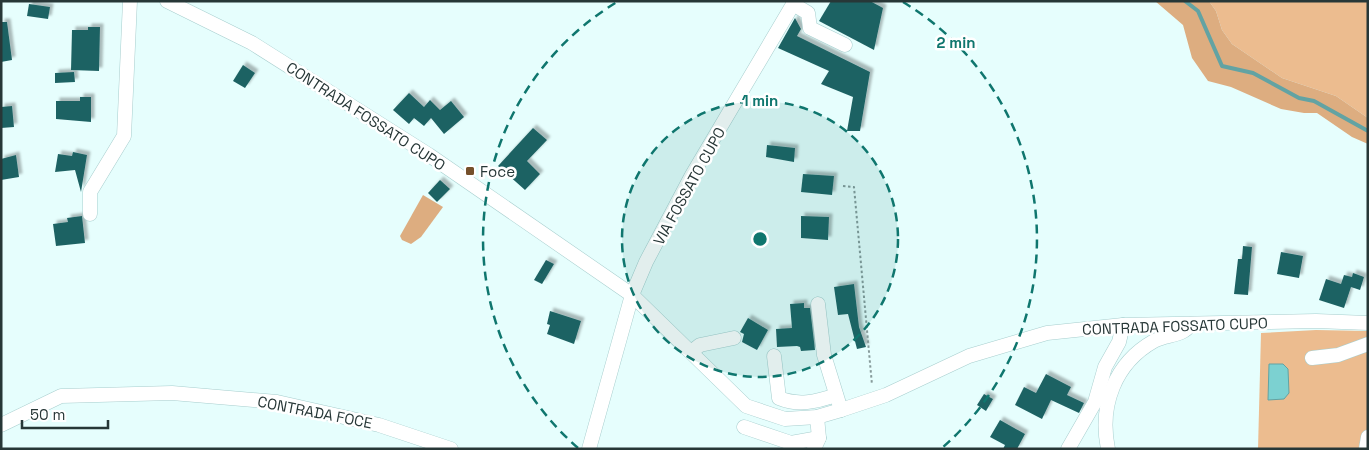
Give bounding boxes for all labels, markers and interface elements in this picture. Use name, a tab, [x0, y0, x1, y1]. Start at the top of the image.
text: 2 min	[937, 33, 975, 52]
street label: CONTRADA FOSSATO CUPO	[283, 57, 449, 175]
text: 1 min	[742, 91, 778, 110]
street label: VIA FOSSATO CUPO	[649, 124, 729, 248]
place label: Foce	[480, 162, 515, 181]
marker: Foce	[464, 165, 476, 177]
centre of rings	[751, 230, 769, 248]
street label: CONTRADA FOSSATO CUPO	[1082, 313, 1268, 339]
street label: CONTRADA FOCE	[256, 392, 374, 432]
scale bar	[22, 398, 109, 430]
text: 50 m	[30, 405, 65, 424]

